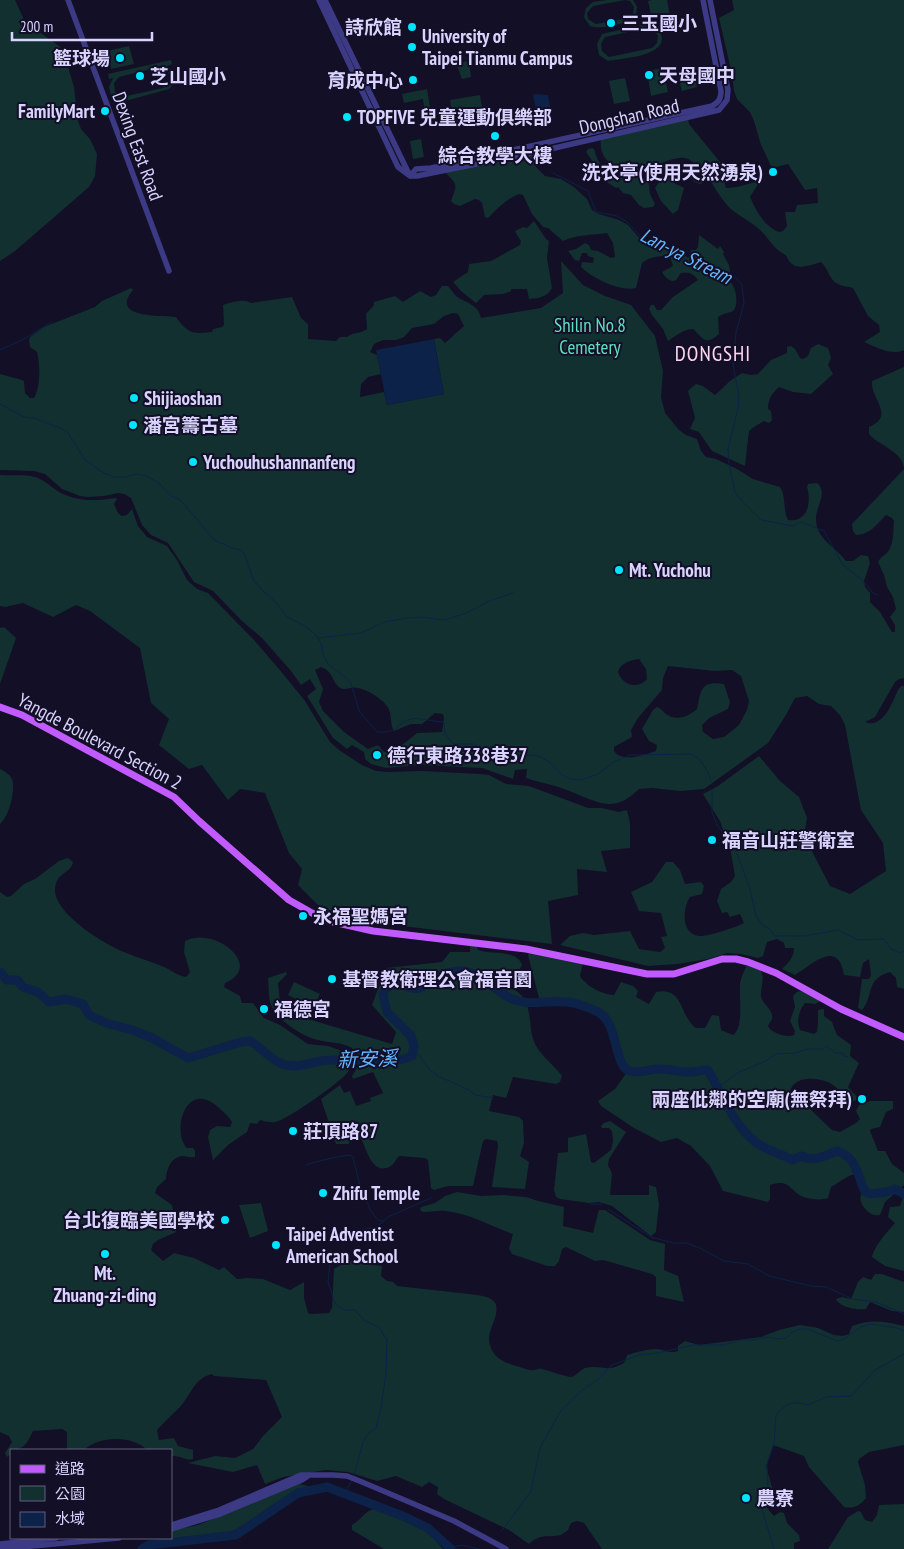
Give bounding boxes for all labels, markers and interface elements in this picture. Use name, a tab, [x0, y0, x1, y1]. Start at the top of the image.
scale bar	[12, 10, 152, 42]
place label: 三玉國小	[621, 11, 697, 35]
place label: 詩欣館	[345, 15, 402, 39]
text: 200 m	[20, 17, 53, 36]
marker: 三玉國小	[605, 17, 617, 29]
marker: 詩欣館	[406, 21, 418, 33]
place label: University of Taipei Tianmu Campus	[422, 24, 573, 70]
marker: University of Taipei Tianmu Campus	[406, 41, 418, 53]
place label: 籃球場	[53, 46, 110, 70]
marker: 籃球場	[114, 52, 126, 64]
place label: 天母國中	[659, 63, 735, 87]
place label: 芝山國小	[150, 64, 226, 88]
place label: 育成中心	[327, 68, 403, 92]
marker: 天母國中	[643, 69, 655, 81]
marker: 芝山國小	[134, 70, 146, 82]
marker: 育成中心	[407, 74, 419, 86]
street label: Dexing East Road	[107, 88, 169, 204]
street label: Dongshan Road	[577, 93, 681, 139]
place label: FamilyMart	[18, 99, 95, 123]
marker: FamilyMart	[99, 105, 111, 117]
place label: TOPFIVE 兒童運動俱樂部	[357, 105, 552, 129]
marker: TOPFIVE 兒童運動俱樂部	[341, 111, 353, 123]
marker: 綜合教學大樓	[489, 130, 501, 142]
place label: 綜合教學大樓	[438, 143, 552, 167]
place label: 洗衣亭(使用天然湧泉)	[581, 160, 763, 184]
marker: 洗衣亭(使用天然湧泉)	[767, 166, 779, 178]
water label: Lan-ya Stream	[636, 222, 737, 291]
park label: Shilin No.8 Cemetery	[554, 313, 626, 359]
district label: DONGSHI	[675, 340, 751, 367]
place label: Shijiaoshan	[144, 386, 222, 410]
marker: Shijiaoshan	[128, 392, 140, 404]
place label: 潘宮籌古墓	[143, 413, 238, 437]
marker: 潘宮籌古墓	[127, 419, 139, 431]
place label: Yuchouhushannanfeng	[202, 450, 356, 474]
marker: Yuchouhushannanfeng	[187, 456, 199, 468]
place label: Mt. Yuchohu	[629, 558, 711, 582]
marker: Mt. Yuchohu	[613, 564, 625, 576]
street label: Yangde Boulevard Section 2	[14, 688, 186, 794]
place label: 德行東路338巷37	[387, 743, 527, 767]
marker: 德行東路338巷37	[371, 749, 383, 761]
place label: 福音山莊警衛室	[722, 828, 855, 852]
marker: 福音山莊警衛室	[706, 834, 718, 846]
place label: 永福聖媽宮	[313, 904, 408, 928]
marker: 永福聖媽宮	[297, 910, 309, 922]
place label: 基督教衛理公會福音園	[342, 967, 532, 991]
marker: 基督教衛理公會福音園	[326, 973, 338, 985]
place label: 福德宮	[274, 997, 331, 1021]
marker: 福德宮	[258, 1003, 270, 1015]
water label: 新安溪	[337, 1045, 400, 1073]
place label: 兩座仳鄰的空廟(無祭拜)	[651, 1087, 852, 1111]
marker: 兩座仳鄰的空廟(無祭拜)	[856, 1093, 868, 1105]
place label: 莊頂路87	[303, 1119, 378, 1143]
marker: 莊頂路87	[287, 1125, 299, 1137]
place label: Zhifu Temple	[333, 1181, 420, 1205]
marker: Zhifu Temple	[317, 1187, 329, 1199]
place label: 台北復臨美國學校	[63, 1208, 215, 1232]
marker: 台北復臨美國學校	[219, 1214, 231, 1226]
place label: Taipei Adventist American School	[285, 1222, 398, 1268]
marker: Taipei Adventist American School	[270, 1239, 282, 1251]
marker: Mt. Zhuang-zi-ding	[99, 1248, 111, 1260]
place label: Mt. Zhuang-zi-ding	[54, 1261, 156, 1307]
legend	[10, 1449, 172, 1539]
text: 道路	[55, 1459, 85, 1478]
text: 公園	[55, 1484, 85, 1503]
place label: 農寮	[756, 1486, 794, 1510]
marker: 農寮	[740, 1492, 752, 1504]
text: 水域	[55, 1509, 85, 1528]

